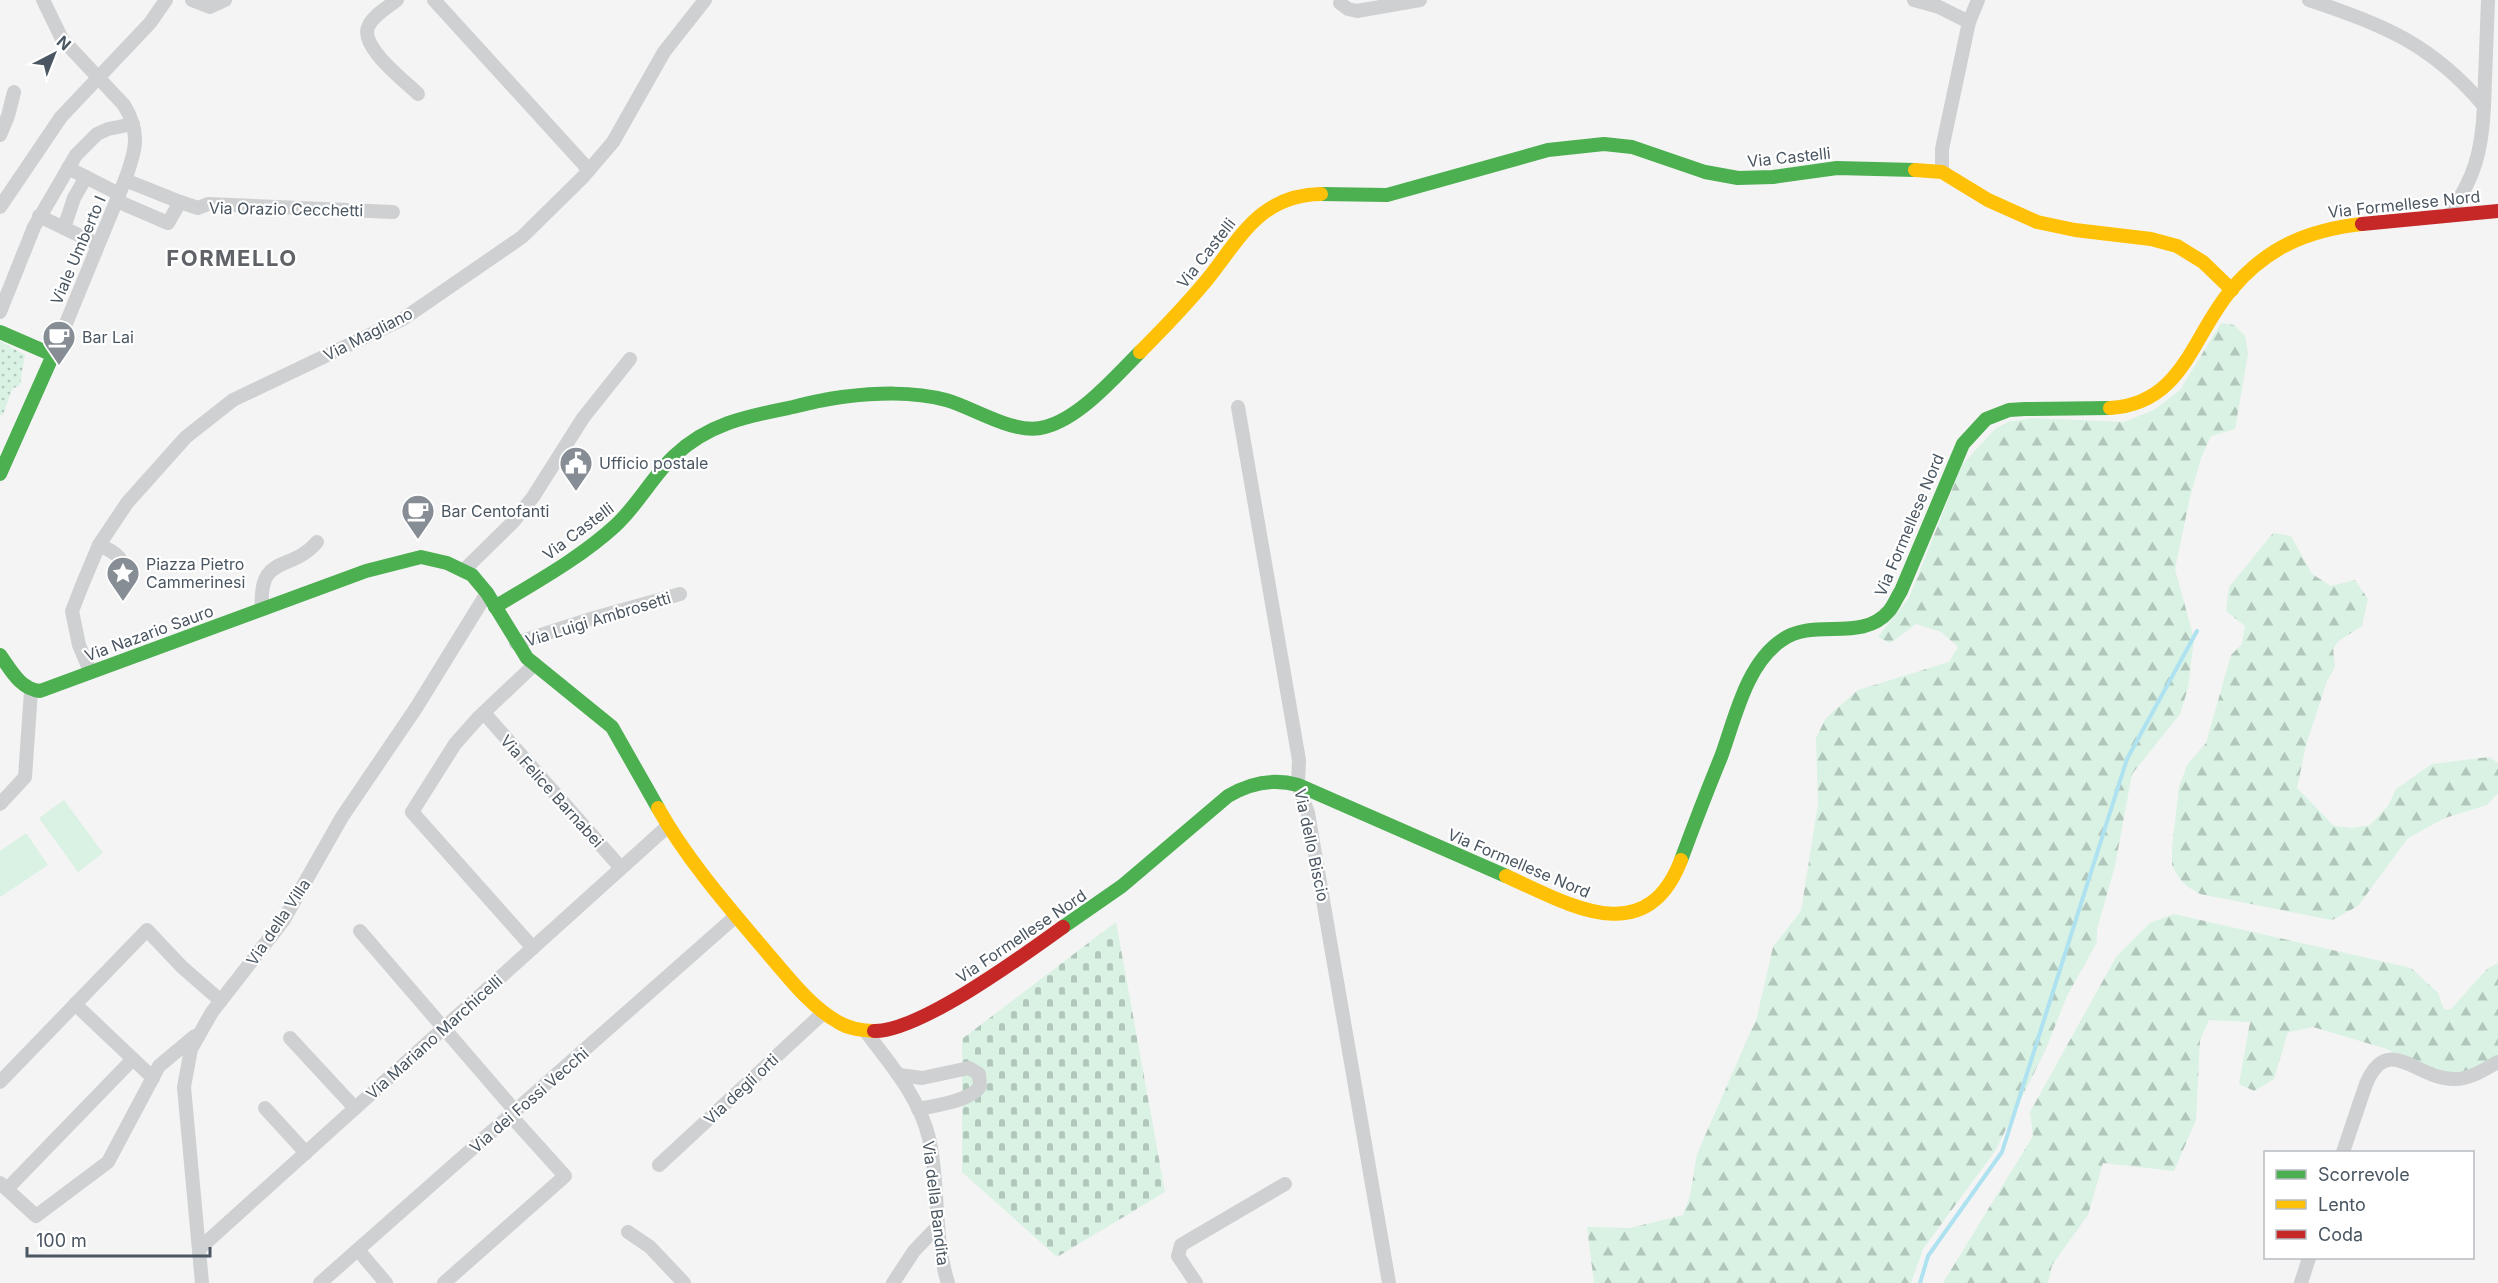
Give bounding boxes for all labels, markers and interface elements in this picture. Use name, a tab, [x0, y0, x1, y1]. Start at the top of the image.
north arrow	[24, 24, 84, 84]
text: N	[53, 31, 75, 54]
street label: Via Castelli	[1746, 143, 1832, 171]
street label: Via Formellese Nord	[2327, 186, 2481, 222]
street label: Viale Umberto I	[46, 193, 110, 307]
street label: Via Orazio Cecchetti	[209, 198, 363, 220]
street label: Via Castelli	[1172, 214, 1240, 292]
district label: FORMELLO	[166, 245, 298, 271]
street label: Via Magliano	[320, 303, 416, 365]
cafe icon: Bar Lai	[41, 319, 77, 366]
place label: Bar Lai	[82, 327, 134, 347]
public building icon: Ufficio postale	[558, 445, 594, 492]
street label: Via Formellese Nord	[1870, 451, 1948, 599]
place label: Ufficio postale	[599, 453, 708, 473]
cafe icon: Bar Centofanti	[400, 493, 436, 540]
street label: Via Castelli	[539, 498, 617, 564]
place label: Bar Centofanti	[441, 501, 549, 521]
place label: Piazza Pietro Cammerinesi	[146, 554, 245, 592]
place icon: Piazza Pietro Cammerinesi	[105, 555, 141, 602]
street label: Via Luigi Ambrosetti	[523, 587, 673, 651]
street label: Via Nazario Sauro	[82, 600, 216, 666]
street label: Via Felice Barnabei	[496, 731, 608, 851]
street label: Via dello Biscio	[1290, 787, 1334, 903]
street label: Via Formellese Nord	[1445, 824, 1593, 902]
street label: Via della Villa	[242, 875, 314, 969]
street label: Via Formellese Nord	[952, 885, 1090, 987]
street label: Via Mariano Marchicelli	[362, 971, 506, 1103]
street label: Via dei Fossi Vecchi	[466, 1043, 592, 1157]
street label: Via degli orti	[700, 1049, 782, 1129]
street label: Via della Bandita	[918, 1139, 954, 1267]
legend	[2264, 1151, 2474, 1259]
text: Scorrevole	[2318, 1164, 2410, 1185]
text: Lento	[2318, 1194, 2366, 1215]
scale bar	[27, 1220, 210, 1258]
text: Coda	[2318, 1224, 2363, 1245]
text: 100 m	[36, 1230, 87, 1251]

